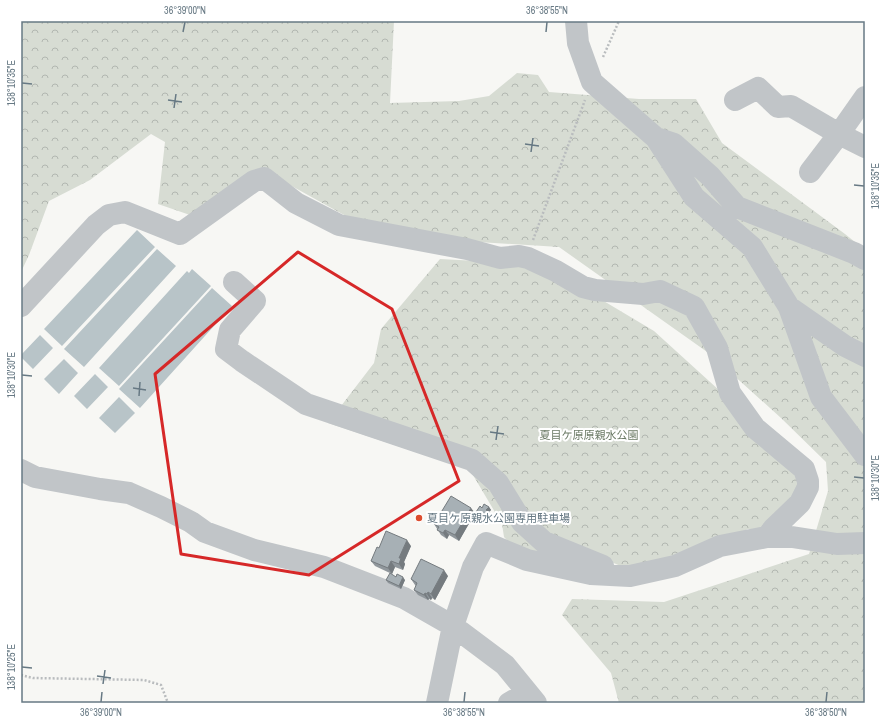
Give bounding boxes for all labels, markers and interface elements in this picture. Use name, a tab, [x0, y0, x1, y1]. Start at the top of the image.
text: 36°39'00"N	[164, 4, 206, 17]
text: 36°38'55"N	[526, 4, 568, 17]
text: 138°10'35"E	[5, 60, 18, 106]
text: 138°10'35"E	[869, 163, 882, 209]
text: 138°10'30"E	[5, 352, 18, 398]
park label: 夏目ケ原原親水公園	[540, 428, 639, 442]
text: 138°10'30"E	[869, 455, 882, 501]
place label: 夏目ケ原親水公園専用駐車場	[427, 511, 570, 525]
marker: 夏目ケ原親水公園専用駐車場	[414, 513, 424, 523]
text: 138°10'25"E	[5, 644, 18, 690]
text: 36°39'00"N	[80, 706, 122, 719]
text: 36°38'55"N	[443, 706, 485, 719]
text: 36°38'50"N	[805, 706, 847, 719]

